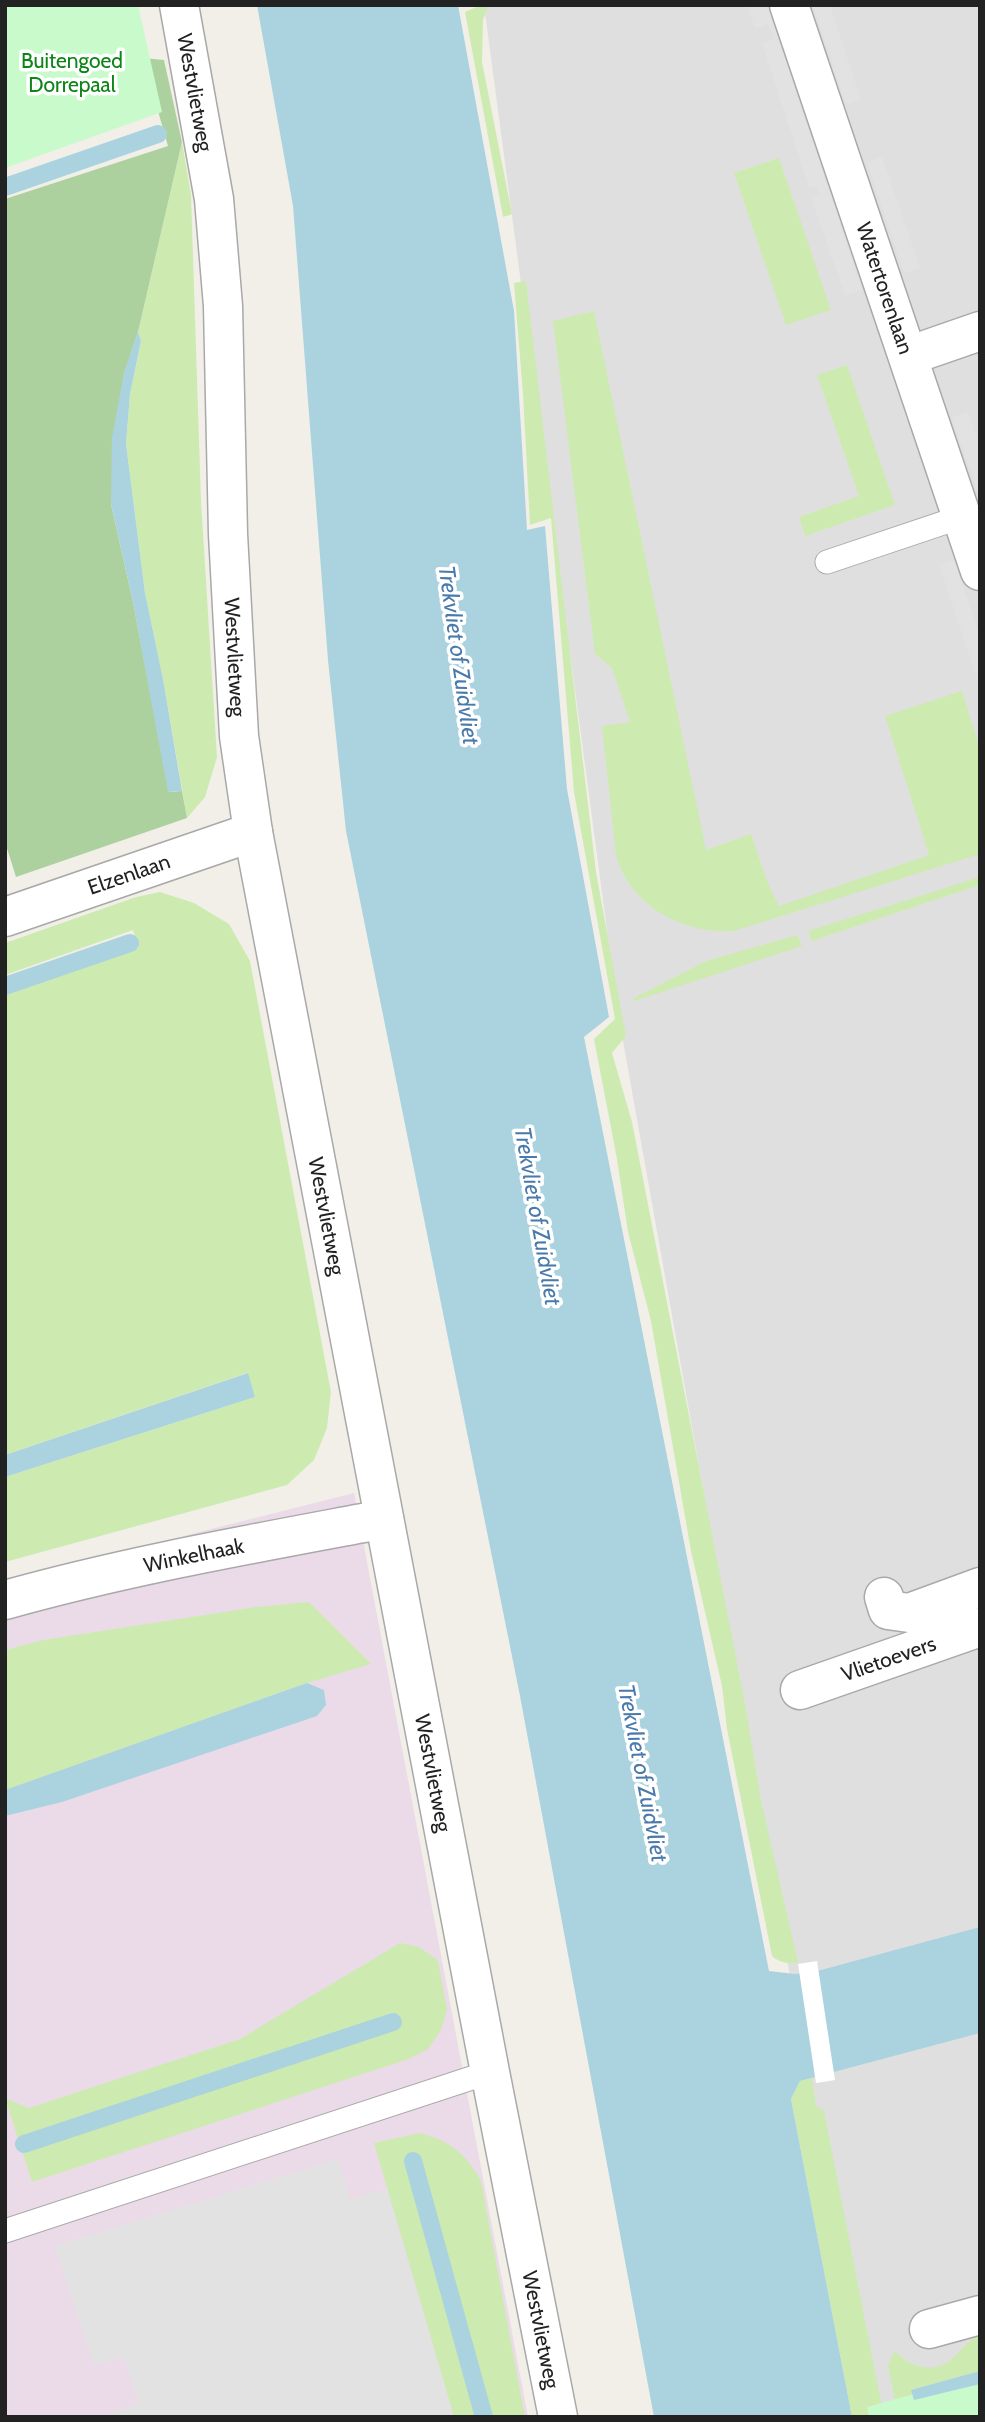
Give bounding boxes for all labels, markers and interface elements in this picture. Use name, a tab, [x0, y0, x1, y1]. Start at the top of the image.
street label: Westvlietweg	[172, 31, 218, 154]
park label: Buitengoed Dorrepaal	[21, 48, 123, 97]
street label: Watertorenlaan	[851, 219, 919, 357]
water label: Trekvliet of Zuidvliet	[433, 564, 486, 747]
street label: Westvlietweg	[219, 597, 251, 718]
street label: Elzenlaan	[84, 848, 173, 900]
water label: Trekvliet of Zuidvliet	[509, 1125, 568, 1308]
street label: Westvlietweg	[303, 1155, 351, 1278]
street label: Winkelhaak	[141, 1533, 246, 1578]
street label: Vlietoevers	[838, 1630, 939, 1687]
water label: Trekvliet of Zuidvliet	[612, 1682, 674, 1865]
street label: Westvlietweg	[410, 1712, 457, 1835]
street label: Westvlietweg	[517, 2269, 565, 2391]

